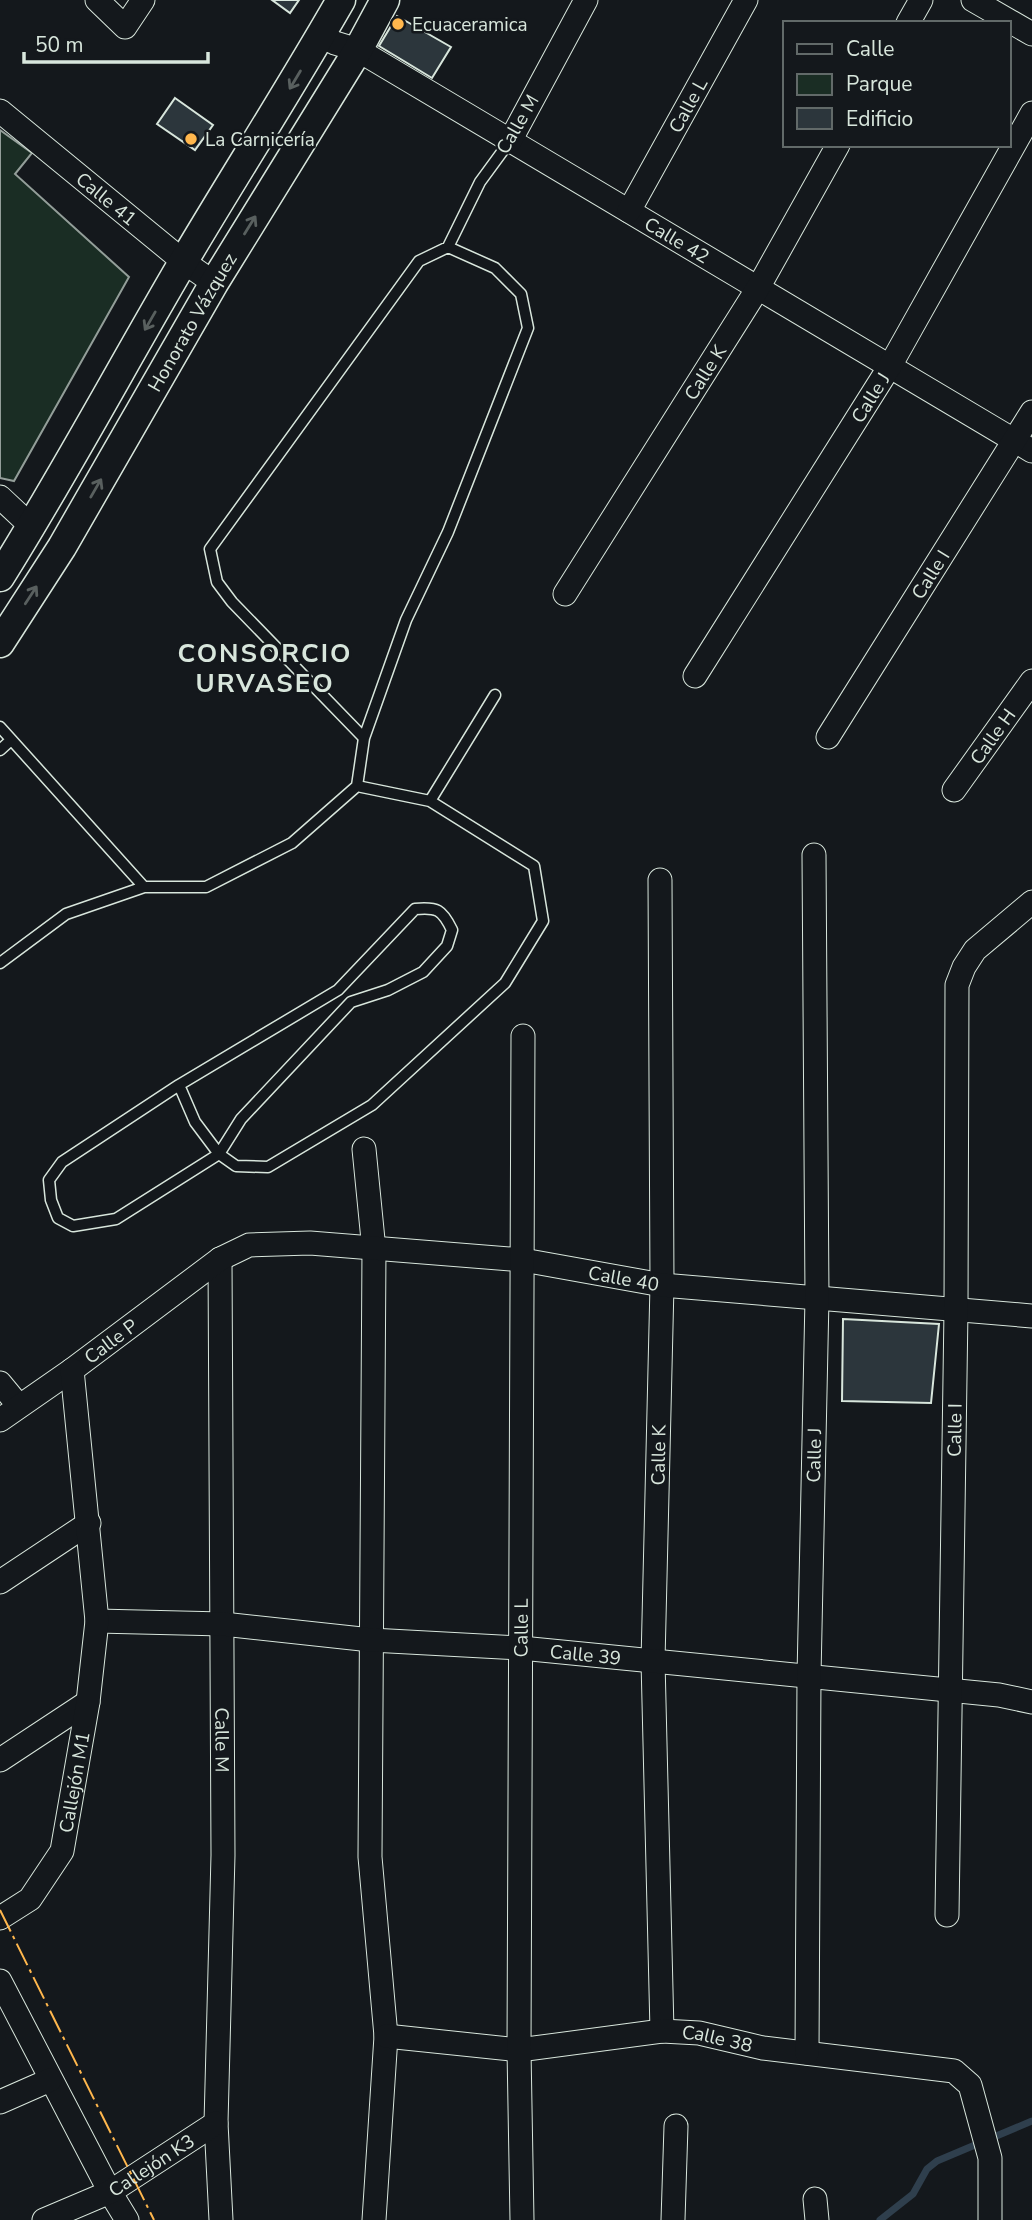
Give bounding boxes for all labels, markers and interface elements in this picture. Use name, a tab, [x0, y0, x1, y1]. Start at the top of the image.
place label: Ecuaceramica	[412, 12, 527, 38]
marker: Ecuaceramica	[390, 16, 406, 32]
scale bar	[24, 21, 208, 65]
legend	[783, 21, 1011, 147]
text: 50 m	[35, 31, 84, 59]
text: Calle	[846, 35, 894, 63]
one-way arrow	[287, 70, 301, 90]
text: Parque	[846, 70, 913, 98]
street label: Calle L	[663, 73, 715, 138]
street label: Calle M	[490, 90, 545, 159]
text: Edificio	[846, 105, 913, 133]
place label: La Carnicería	[205, 127, 315, 153]
marker: La Carnicería	[183, 131, 199, 147]
street label: Calle 41	[70, 167, 142, 232]
street label: Calle 42	[639, 211, 714, 270]
one-way arrow	[244, 215, 258, 235]
street label: Honorato Vázquez	[142, 248, 244, 397]
one-way arrow	[143, 310, 157, 330]
street label: Calle K	[678, 339, 733, 405]
street label: Calle J	[845, 368, 897, 428]
one-way arrow	[90, 478, 103, 499]
street label: Calle I	[906, 545, 956, 605]
one-way arrow	[24, 586, 38, 605]
district label: CONSORCIO URVASEO	[178, 636, 352, 701]
street label: Calle H	[964, 704, 1022, 770]
street label: Calle 40	[586, 1260, 661, 1298]
street label: Calle P	[79, 1313, 143, 1370]
street label: Calle I	[942, 1403, 969, 1457]
street label: Calle K	[645, 1423, 673, 1486]
street label: Calle J	[801, 1427, 828, 1483]
street label: Calle L	[509, 1598, 535, 1658]
street label: Calle 39	[549, 1639, 622, 1672]
street label: Calle M	[208, 1707, 235, 1773]
street label: Callejón M1	[53, 1730, 97, 1835]
street label: Calle 38	[681, 2020, 755, 2059]
street label: Callejón K3	[104, 2128, 200, 2204]

